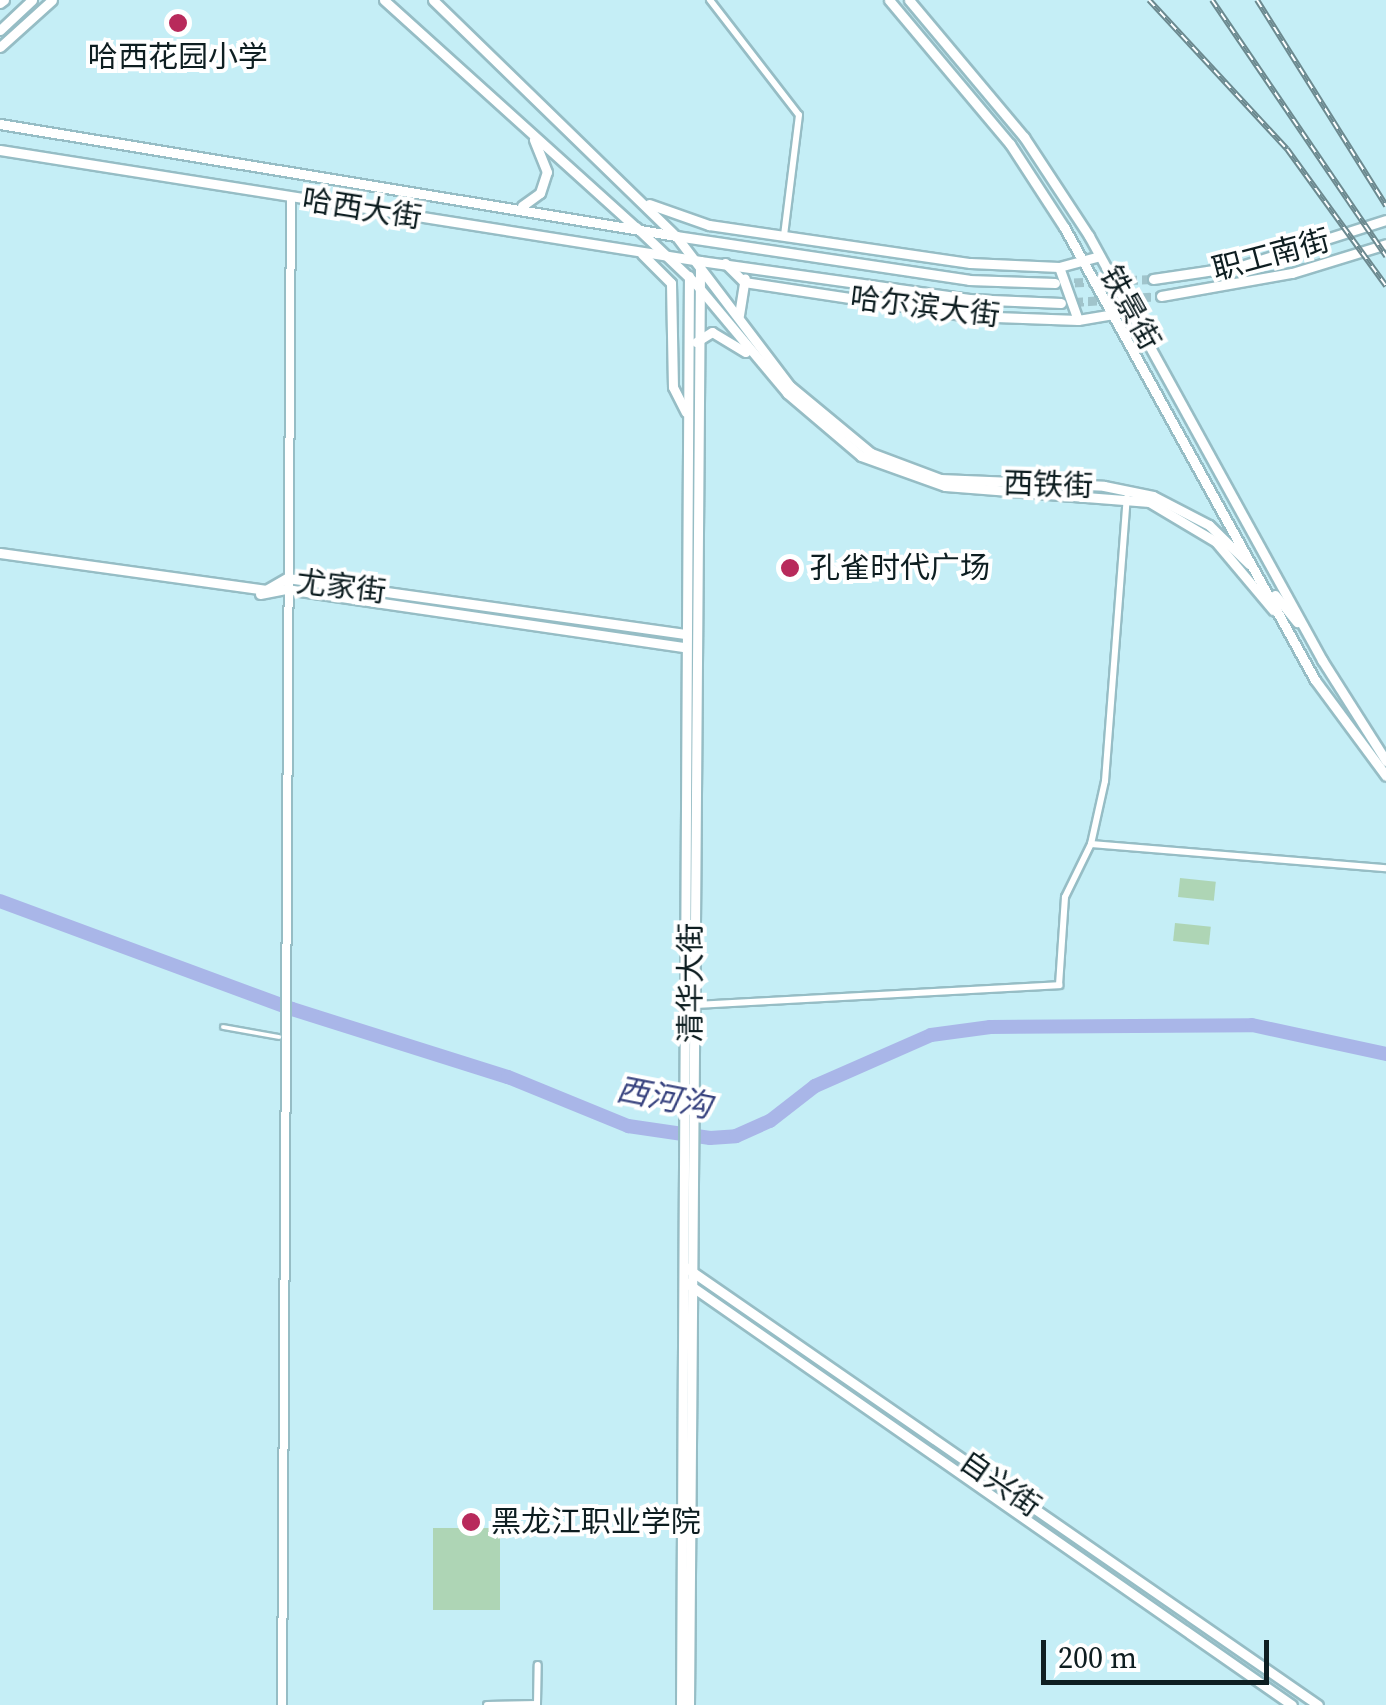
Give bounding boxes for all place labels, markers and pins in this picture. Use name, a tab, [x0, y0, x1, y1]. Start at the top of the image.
marker: 哈西花园小学	[167, 12, 189, 34]
place label: 哈西花园小学	[88, 39, 268, 75]
place label: 孔雀时代广场	[810, 550, 990, 586]
marker: 孔雀时代广场	[779, 557, 801, 579]
place label: 黑龙江职业学院	[491, 1504, 701, 1540]
marker: 黑龙江职业学院	[460, 1511, 482, 1533]

